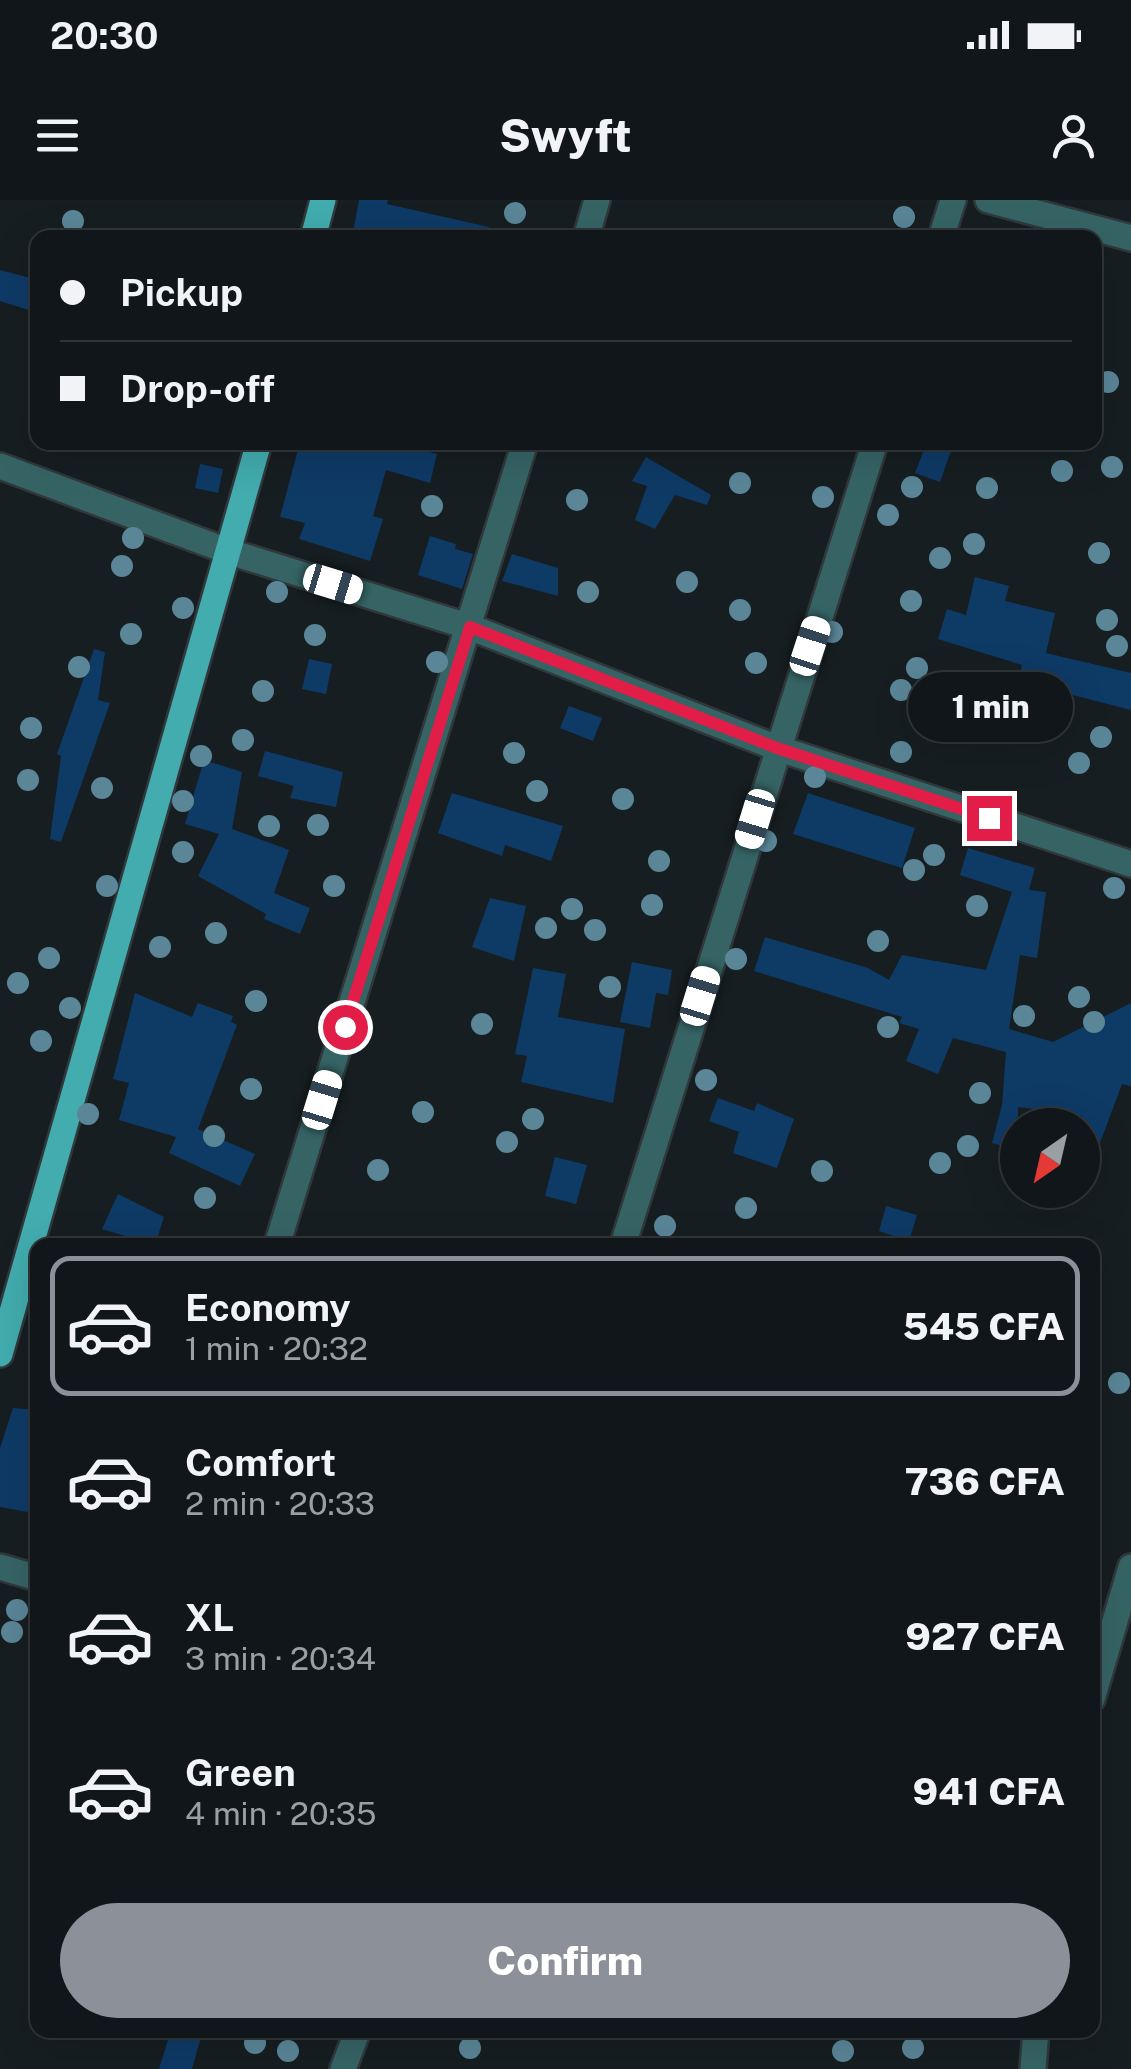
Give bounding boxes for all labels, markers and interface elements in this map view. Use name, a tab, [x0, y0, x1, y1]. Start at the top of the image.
text: 20:30	[50, 13, 159, 58]
icon: menu	[30, 108, 85, 163]
icon: person	[1046, 108, 1101, 163]
text: Swyft	[499, 109, 632, 162]
text: Pickup	[120, 270, 243, 315]
text: Drop-off	[120, 366, 275, 411]
car	[300, 561, 366, 607]
car	[786, 613, 834, 679]
callout: 1 min	[906, 673, 1072, 743]
text: 1 min	[951, 688, 1030, 725]
car	[732, 786, 778, 852]
route end	[967, 796, 1012, 841]
car	[677, 963, 723, 1029]
route start	[323, 1005, 368, 1050]
car	[299, 1067, 345, 1133]
north arrow	[1000, 1108, 1100, 1208]
map controls	[1000, 1108, 1100, 1208]
icon: car	[65, 1281, 155, 1371]
text: Economy	[185, 1285, 351, 1330]
text: 545 CFA	[903, 1304, 1065, 1349]
text: 1 min · 20:32	[185, 1330, 368, 1367]
icon: car	[65, 1436, 155, 1526]
text: Comfort	[185, 1440, 336, 1485]
text: 736 CFA	[904, 1459, 1065, 1504]
text: 2 min · 20:33	[185, 1485, 375, 1522]
icon: car	[65, 1591, 155, 1681]
text: XL	[185, 1595, 234, 1640]
text: 927 CFA	[905, 1614, 1065, 1659]
text: 3 min · 20:34	[185, 1640, 376, 1677]
icon: car	[65, 1746, 155, 1836]
text: Green	[185, 1750, 296, 1795]
text: 941 CFA	[912, 1769, 1065, 1814]
text: 4 min · 20:35	[185, 1795, 376, 1832]
button: Confirm	[60, 1903, 1070, 2018]

